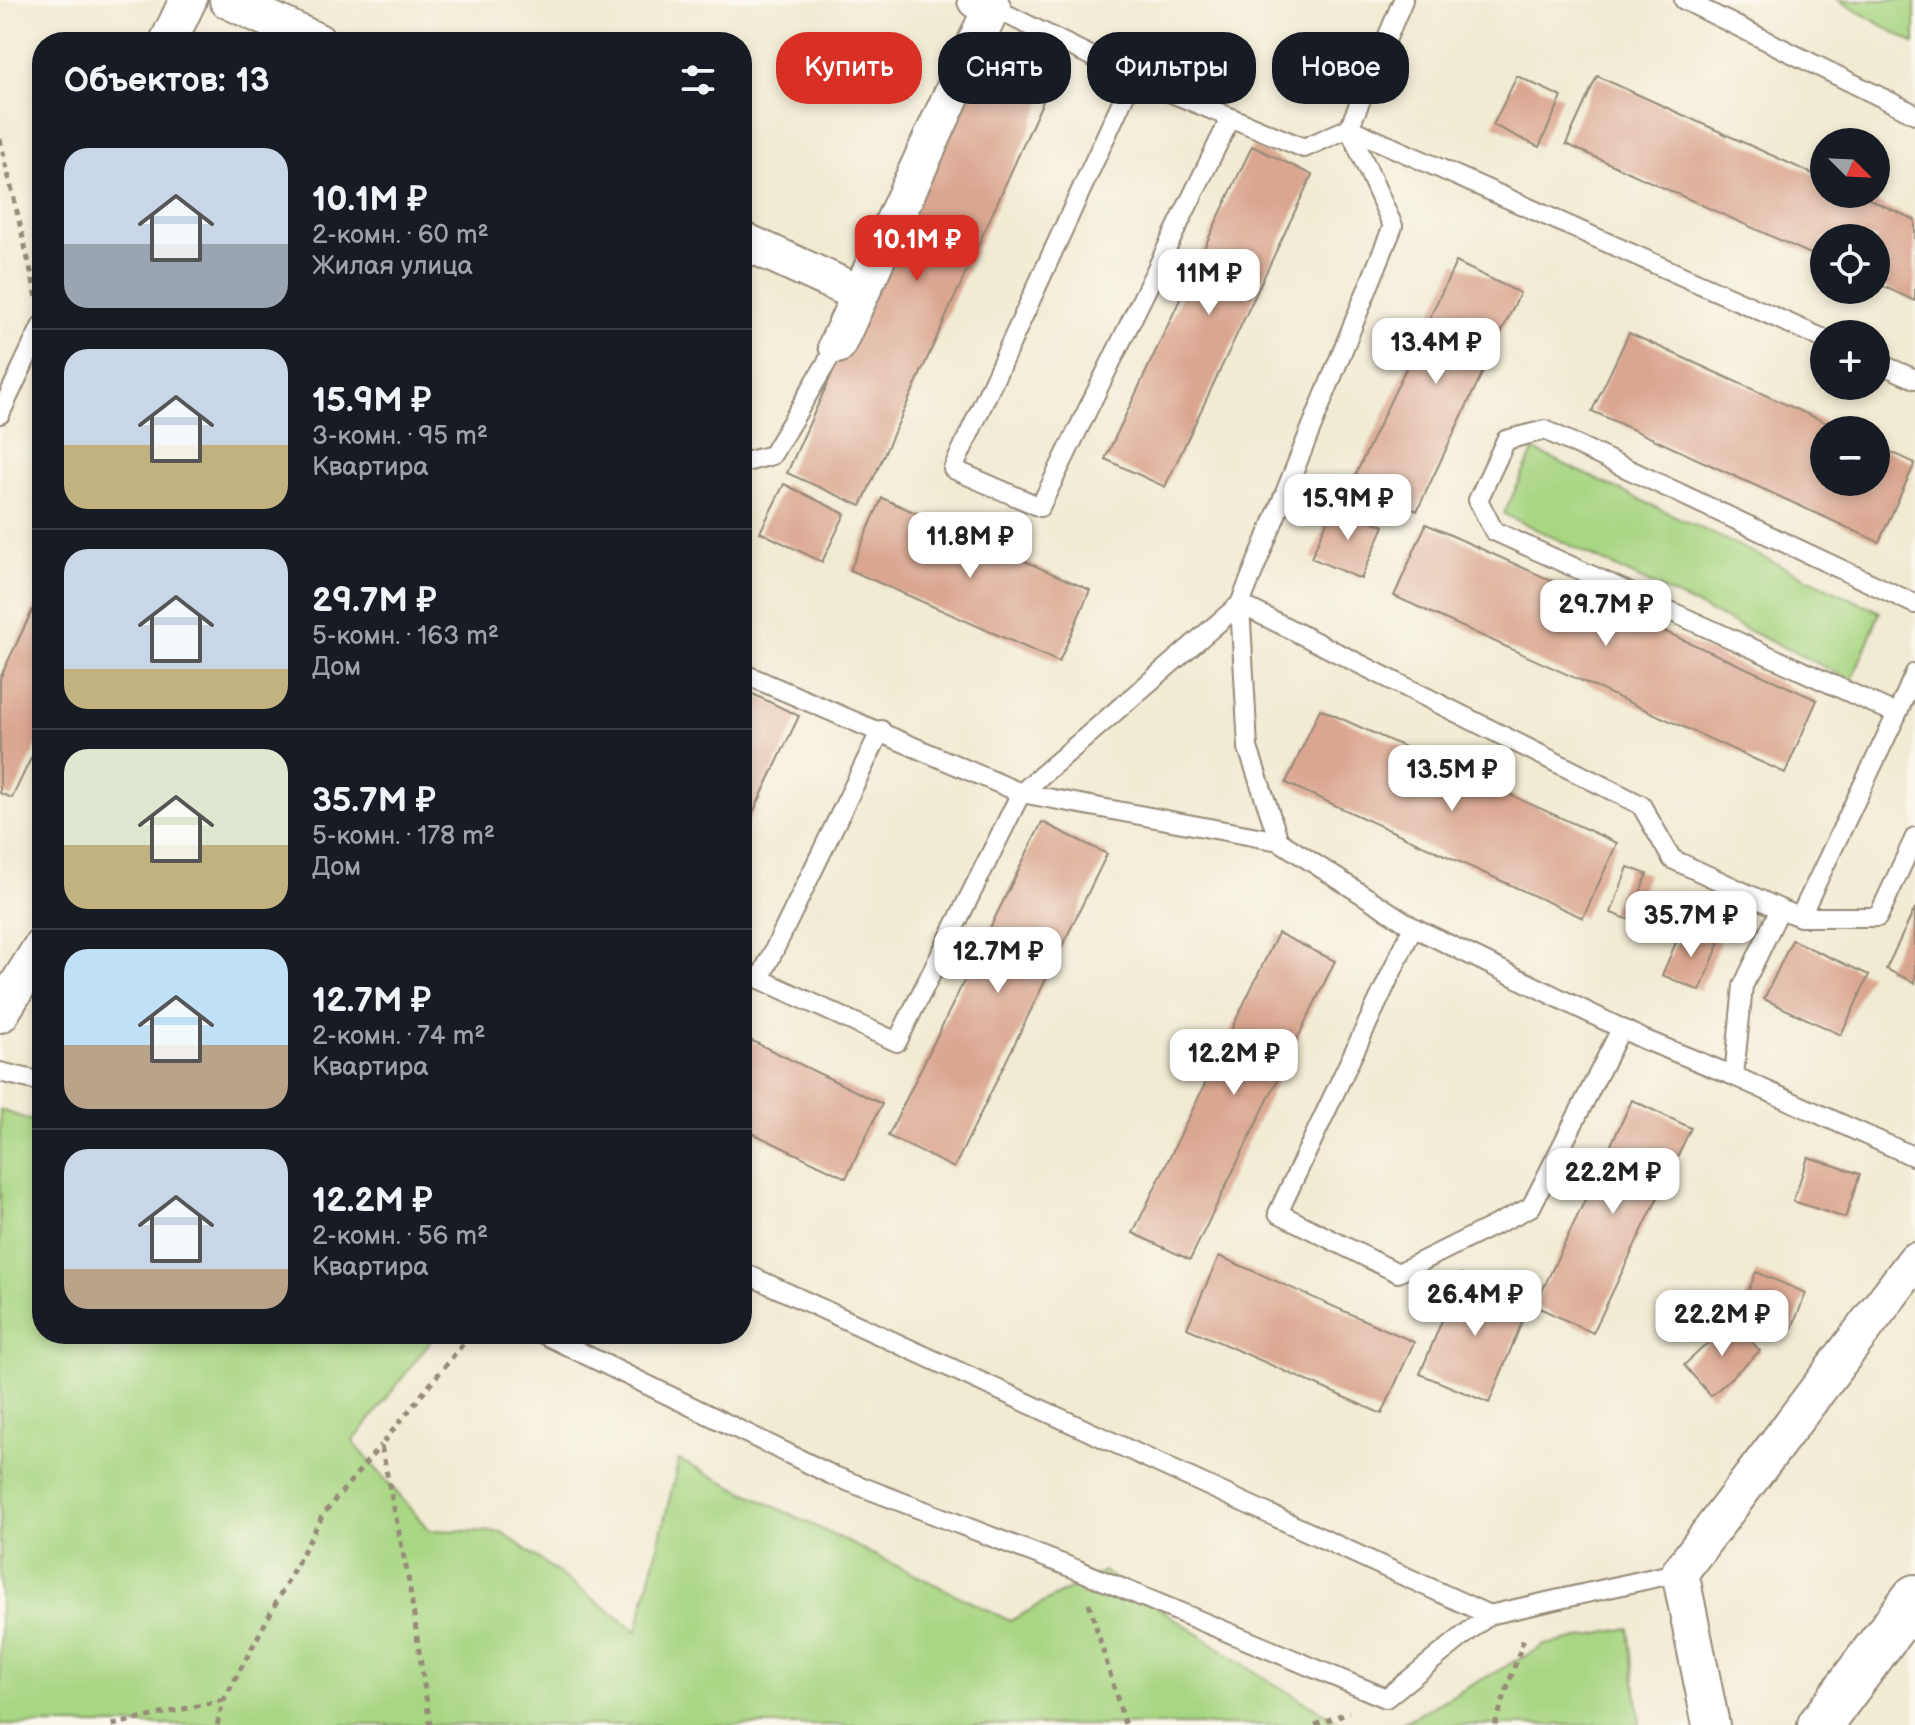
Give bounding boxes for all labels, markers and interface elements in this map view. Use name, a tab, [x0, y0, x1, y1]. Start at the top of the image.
chip: Купить	[776, 32, 922, 104]
chip: Снять	[938, 32, 1071, 104]
chip: Фильтры	[1087, 32, 1256, 104]
chip: Новое	[1272, 32, 1409, 104]
icon: filters	[676, 58, 720, 102]
text: Объектов: 13	[64, 60, 270, 101]
north arrow	[1810, 128, 1890, 208]
map controls	[1810, 128, 1890, 496]
text: 10.1M ₽	[312, 179, 428, 220]
icon: home	[128, 180, 224, 276]
pin: 10.1M ₽	[843, 215, 991, 283]
text: 2-комн. · 60 m²	[312, 220, 489, 251]
button: locate	[1810, 224, 1890, 304]
text: 10.1M ₽	[873, 225, 961, 256]
pin: 11M ₽	[1153, 249, 1265, 317]
text: Жилая улица	[312, 251, 473, 282]
text: 11M ₽	[1176, 259, 1242, 290]
pin: 13.4M ₽	[1362, 318, 1510, 386]
button: +	[1810, 320, 1890, 400]
text: 13.4M ₽	[1390, 328, 1482, 359]
text: 15.9M ₽	[312, 380, 432, 421]
icon: home	[128, 381, 224, 477]
button: −	[1810, 416, 1890, 496]
text: 3-комн. · 95 m²	[312, 421, 488, 452]
text: Квартира	[312, 452, 429, 483]
pin: 15.9M ₽	[1274, 474, 1422, 542]
text: 15.9M ₽	[1302, 484, 1394, 515]
pin: 11.8M ₽	[896, 512, 1044, 580]
text: 11.8M ₽	[926, 522, 1014, 553]
text: 29.7M ₽	[312, 580, 437, 621]
pin: 29.7M ₽	[1532, 580, 1680, 648]
icon: home	[128, 581, 224, 677]
text: 29.7M ₽	[1558, 590, 1654, 621]
text: 5-комн. · 163 m²	[312, 621, 499, 652]
text: Дом	[312, 652, 361, 683]
pin: 13.5M ₽	[1378, 745, 1526, 813]
text: 13.5M ₽	[1406, 755, 1498, 786]
text: 35.7M ₽	[312, 780, 436, 821]
icon: home	[128, 781, 224, 877]
text: 5-комн. · 178 m²	[312, 821, 495, 852]
text: Дом	[312, 852, 361, 883]
pin: 35.7M ₽	[1617, 891, 1765, 959]
text: 35.7M ₽	[1644, 901, 1738, 932]
pin: 12.7M ₽	[924, 927, 1072, 995]
text: 12.7M ₽	[952, 937, 1044, 968]
text: 12.7M ₽	[312, 980, 431, 1021]
icon: home	[128, 981, 224, 1077]
text: 2-комн. · 74 m²	[312, 1021, 485, 1052]
pin: 12.2M ₽	[1160, 1029, 1308, 1097]
text: 12.2M ₽	[1188, 1039, 1280, 1070]
text: Квартира	[312, 1052, 429, 1083]
pin: 22.2M ₽	[1539, 1148, 1687, 1216]
text: 22.2M ₽	[1564, 1158, 1662, 1189]
text: 12.2M ₽	[312, 1180, 433, 1221]
icon: home	[128, 1181, 224, 1277]
text: 2-комн. · 56 m²	[312, 1221, 488, 1252]
text: Квартира	[312, 1252, 429, 1283]
pin: 26.4M ₽	[1401, 1270, 1549, 1338]
text: 26.4M ₽	[1427, 1280, 1523, 1311]
pin: 22.2M ₽	[1648, 1290, 1796, 1358]
text: 22.2M ₽	[1673, 1300, 1771, 1331]

